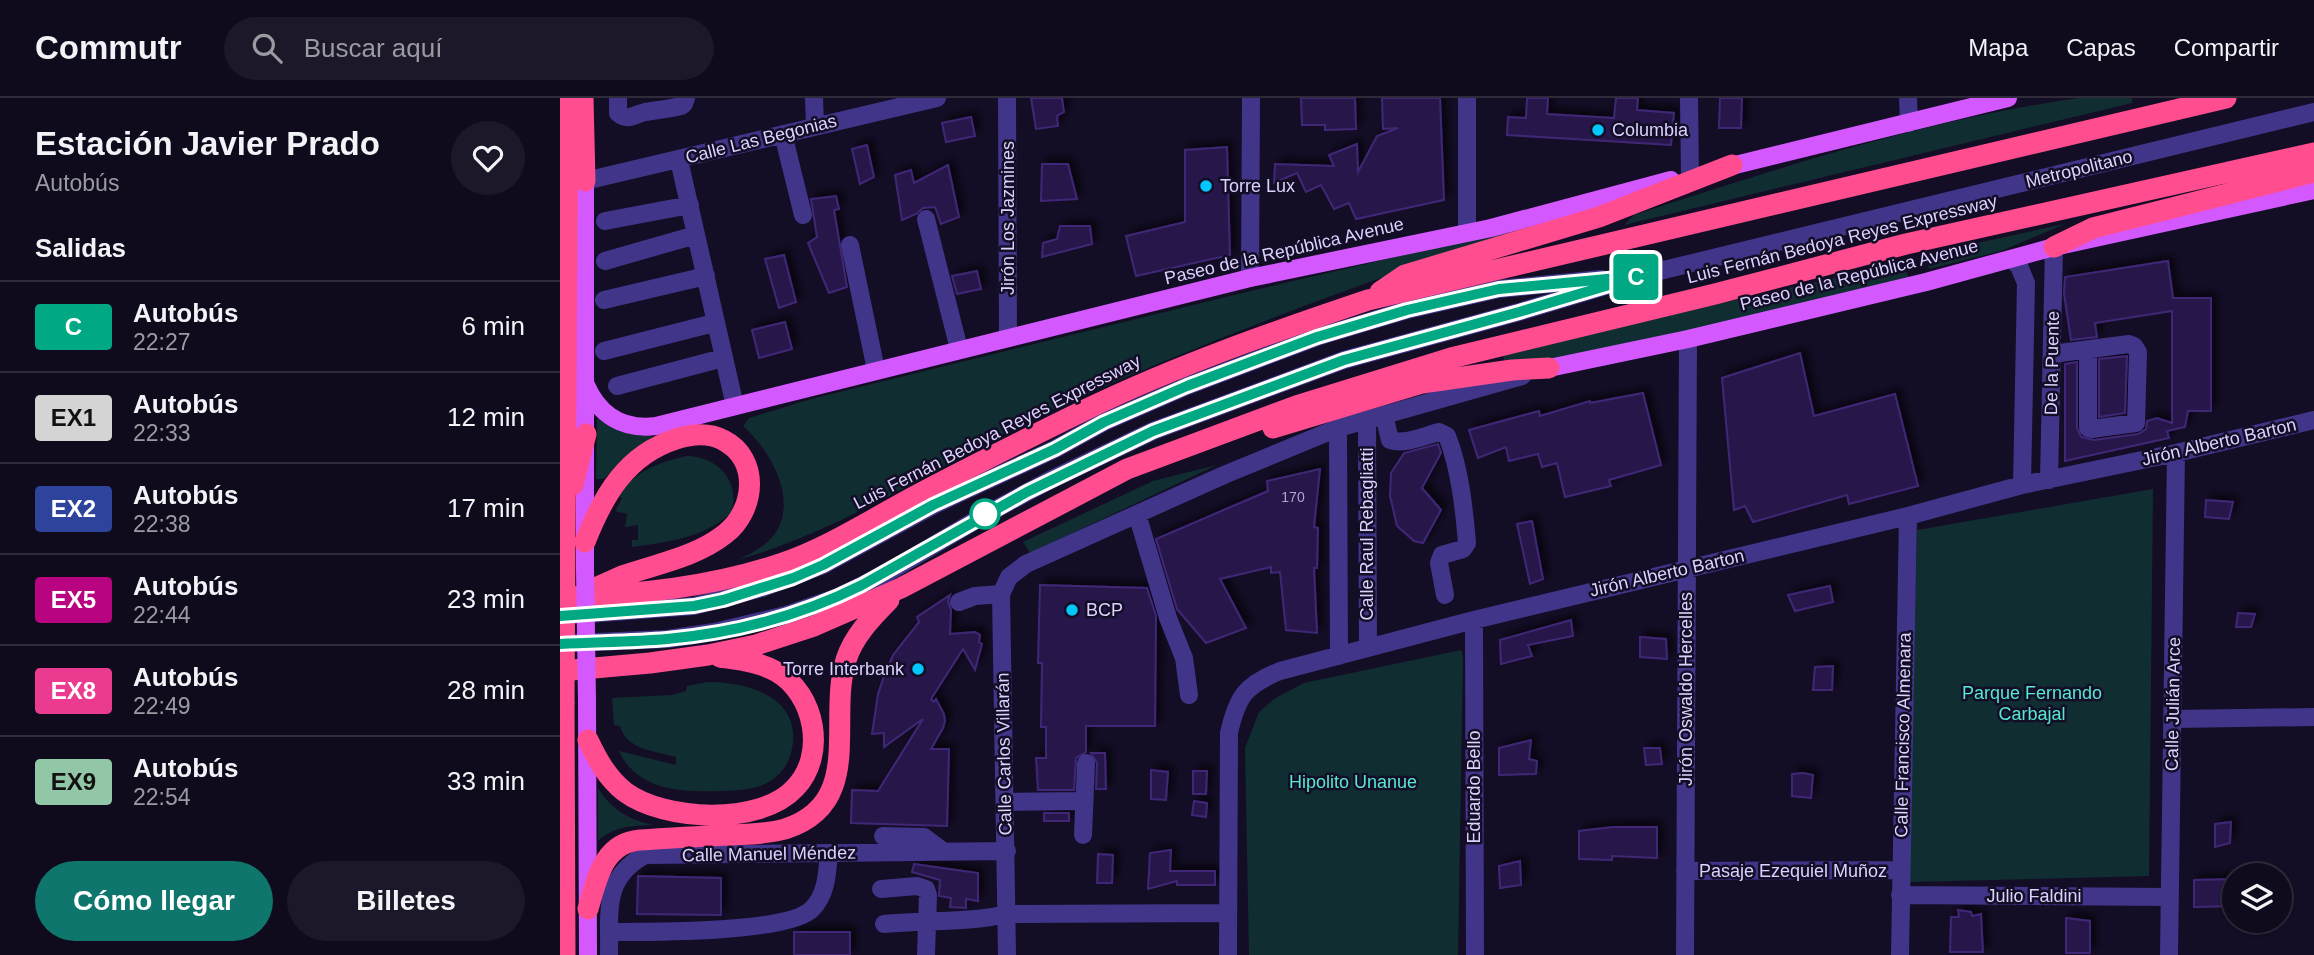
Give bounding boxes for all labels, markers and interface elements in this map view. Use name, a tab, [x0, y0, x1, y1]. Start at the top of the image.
search box	[224, 17, 714, 80]
text: Commutr	[35, 29, 182, 66]
icon: search	[248, 29, 286, 67]
text: Buscar aquí	[304, 33, 442, 63]
text: Mapa	[1968, 34, 2028, 61]
text: Capas	[2066, 34, 2136, 61]
text: Compartir	[2174, 34, 2279, 61]
street label: Calle Las Begonias	[683, 111, 839, 167]
place label: Columbia	[1612, 120, 1689, 140]
button: heart	[451, 121, 525, 195]
marker: Columbia	[1590, 122, 1606, 138]
text: Estación Javier Prado	[35, 125, 380, 162]
street label: Jirón Los Jazmines	[998, 141, 1018, 295]
street label: Metropolitano	[2024, 146, 2134, 192]
text: Autobús	[35, 170, 119, 196]
place label: Torre Lux	[1220, 176, 1295, 196]
marker: Torre Lux	[1198, 178, 1214, 194]
street label: Luis Fernán Bedoya Reyes Expressway	[1685, 191, 1999, 287]
street label: Paseo de la República Avenue	[1162, 214, 1406, 288]
text: Salidas	[35, 233, 126, 263]
street label: Paseo de la República Avenue	[1738, 236, 1980, 314]
line badge: C	[1613, 254, 1659, 300]
text: C	[1627, 263, 1645, 290]
text: Autobús	[133, 298, 238, 328]
text: 6 min	[461, 311, 525, 341]
street label: De la Puente	[2041, 311, 2063, 415]
text: C	[65, 313, 82, 340]
text: 22:27	[133, 329, 191, 355]
street label: Luis Fernán Bedoya Reyes Expressway	[850, 351, 1144, 513]
text: Autobús	[133, 389, 238, 419]
text: 12 min	[447, 402, 525, 432]
text: EX1	[51, 404, 96, 431]
street label: Jirón Alberto Barton	[2140, 414, 2298, 470]
text: 22:33	[133, 420, 191, 446]
street label: Calle Raul Rebagliatti	[1357, 447, 1377, 621]
text: Autobús	[133, 480, 238, 510]
house number: 170	[1281, 489, 1305, 505]
text: 17 min	[447, 493, 525, 523]
text: EX2	[51, 495, 96, 522]
unlabelled marker	[970, 499, 1000, 529]
text: 22:38	[133, 511, 191, 537]
street label: Jirón Alberto Barton	[1588, 545, 1746, 601]
text: Autobús	[133, 571, 238, 601]
text: 23 min	[447, 584, 525, 614]
text: EX5	[51, 586, 96, 613]
street label: Jirón Oswaldo Hercelles	[1676, 592, 1696, 786]
place label: BCP	[1086, 600, 1123, 620]
text: 22:44	[133, 602, 191, 628]
marker: BCP	[1064, 602, 1080, 618]
street label: Calle Francisco Almenara	[1891, 631, 1915, 838]
street label: Calle Julián Arce	[2162, 637, 2184, 771]
place label: Torre Interbank	[783, 659, 905, 679]
marker: Torre Interbank	[910, 661, 926, 677]
text: Autobús	[133, 662, 238, 692]
street label: Calle Carlos Villarán	[993, 672, 1015, 836]
text: 28 min	[447, 675, 525, 705]
text: EX8	[51, 677, 96, 704]
park label: Parque Fernando Carbajal	[1962, 683, 2102, 724]
text: 22:49	[133, 693, 191, 719]
street label: Eduardo Bello	[1464, 730, 1484, 844]
text: Autobús	[133, 753, 238, 783]
text: 33 min	[447, 766, 525, 796]
text: EX9	[51, 768, 96, 795]
park label: Hipolito Unanue	[1289, 772, 1417, 792]
text: 22:54	[133, 784, 191, 810]
street label: Calle Manuel Méndez	[682, 842, 856, 866]
button: Cómo llegar	[35, 861, 273, 941]
button: Billetes	[287, 861, 525, 941]
street label: Pasaje Ezequiel Muñoz	[1699, 861, 1887, 881]
map controls	[2222, 863, 2292, 933]
button: layers	[2222, 863, 2292, 933]
street label: Julio Faldini	[1986, 886, 2082, 906]

